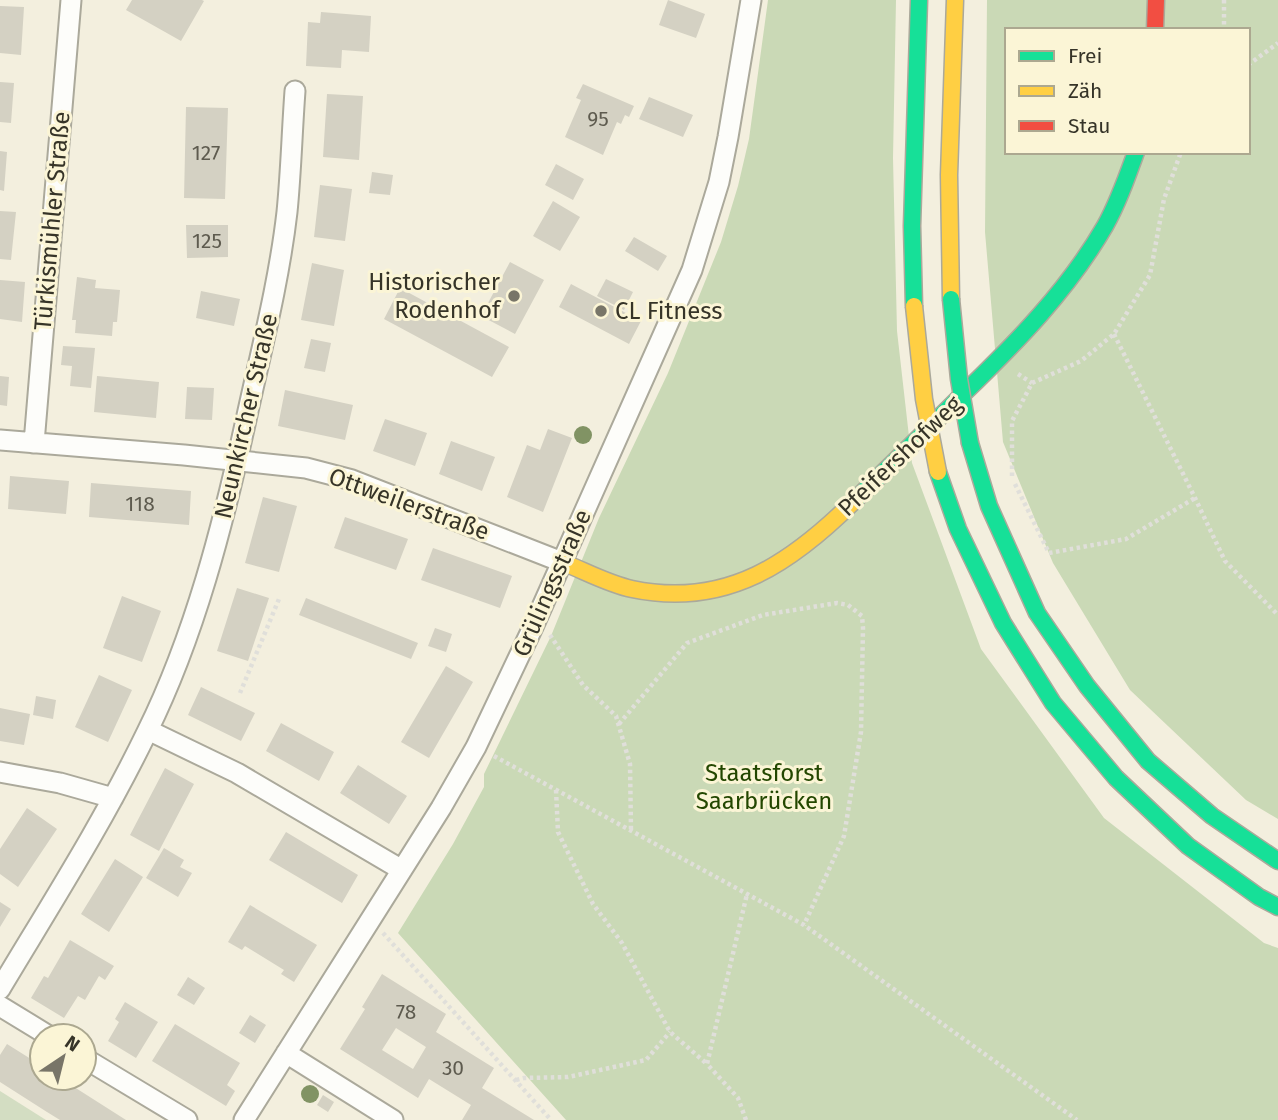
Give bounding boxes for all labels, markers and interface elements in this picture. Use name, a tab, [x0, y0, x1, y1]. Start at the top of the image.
legend	[1005, 28, 1250, 154]
text: Frei	[1068, 43, 1102, 69]
text: Zäh	[1068, 78, 1102, 104]
house number: 95	[587, 106, 609, 132]
street label: Türkismühler Straße	[28, 110, 76, 332]
text: Stau	[1068, 113, 1111, 139]
house number: 127	[192, 140, 220, 166]
house number: 125	[192, 228, 222, 254]
place label: Historischer Rodenhof	[368, 268, 502, 324]
marker: Historischer Rodenhof	[506, 288, 522, 304]
place label: CL Fitness	[615, 297, 722, 325]
marker: CL Fitness	[593, 303, 609, 319]
street label: Neunkircher Straße	[209, 311, 283, 521]
street label: Pfeifershofweg	[832, 390, 968, 522]
street label: Ottweilerstraße	[325, 462, 493, 546]
house number: 118	[125, 491, 155, 517]
street label: Grülingsstraße	[507, 505, 597, 661]
park label: Staatsforst Saarbrücken	[696, 759, 832, 815]
house number: 78	[396, 999, 416, 1025]
north arrow	[28, 1022, 98, 1092]
text: N	[61, 1030, 84, 1057]
house number: 30	[442, 1055, 464, 1081]

